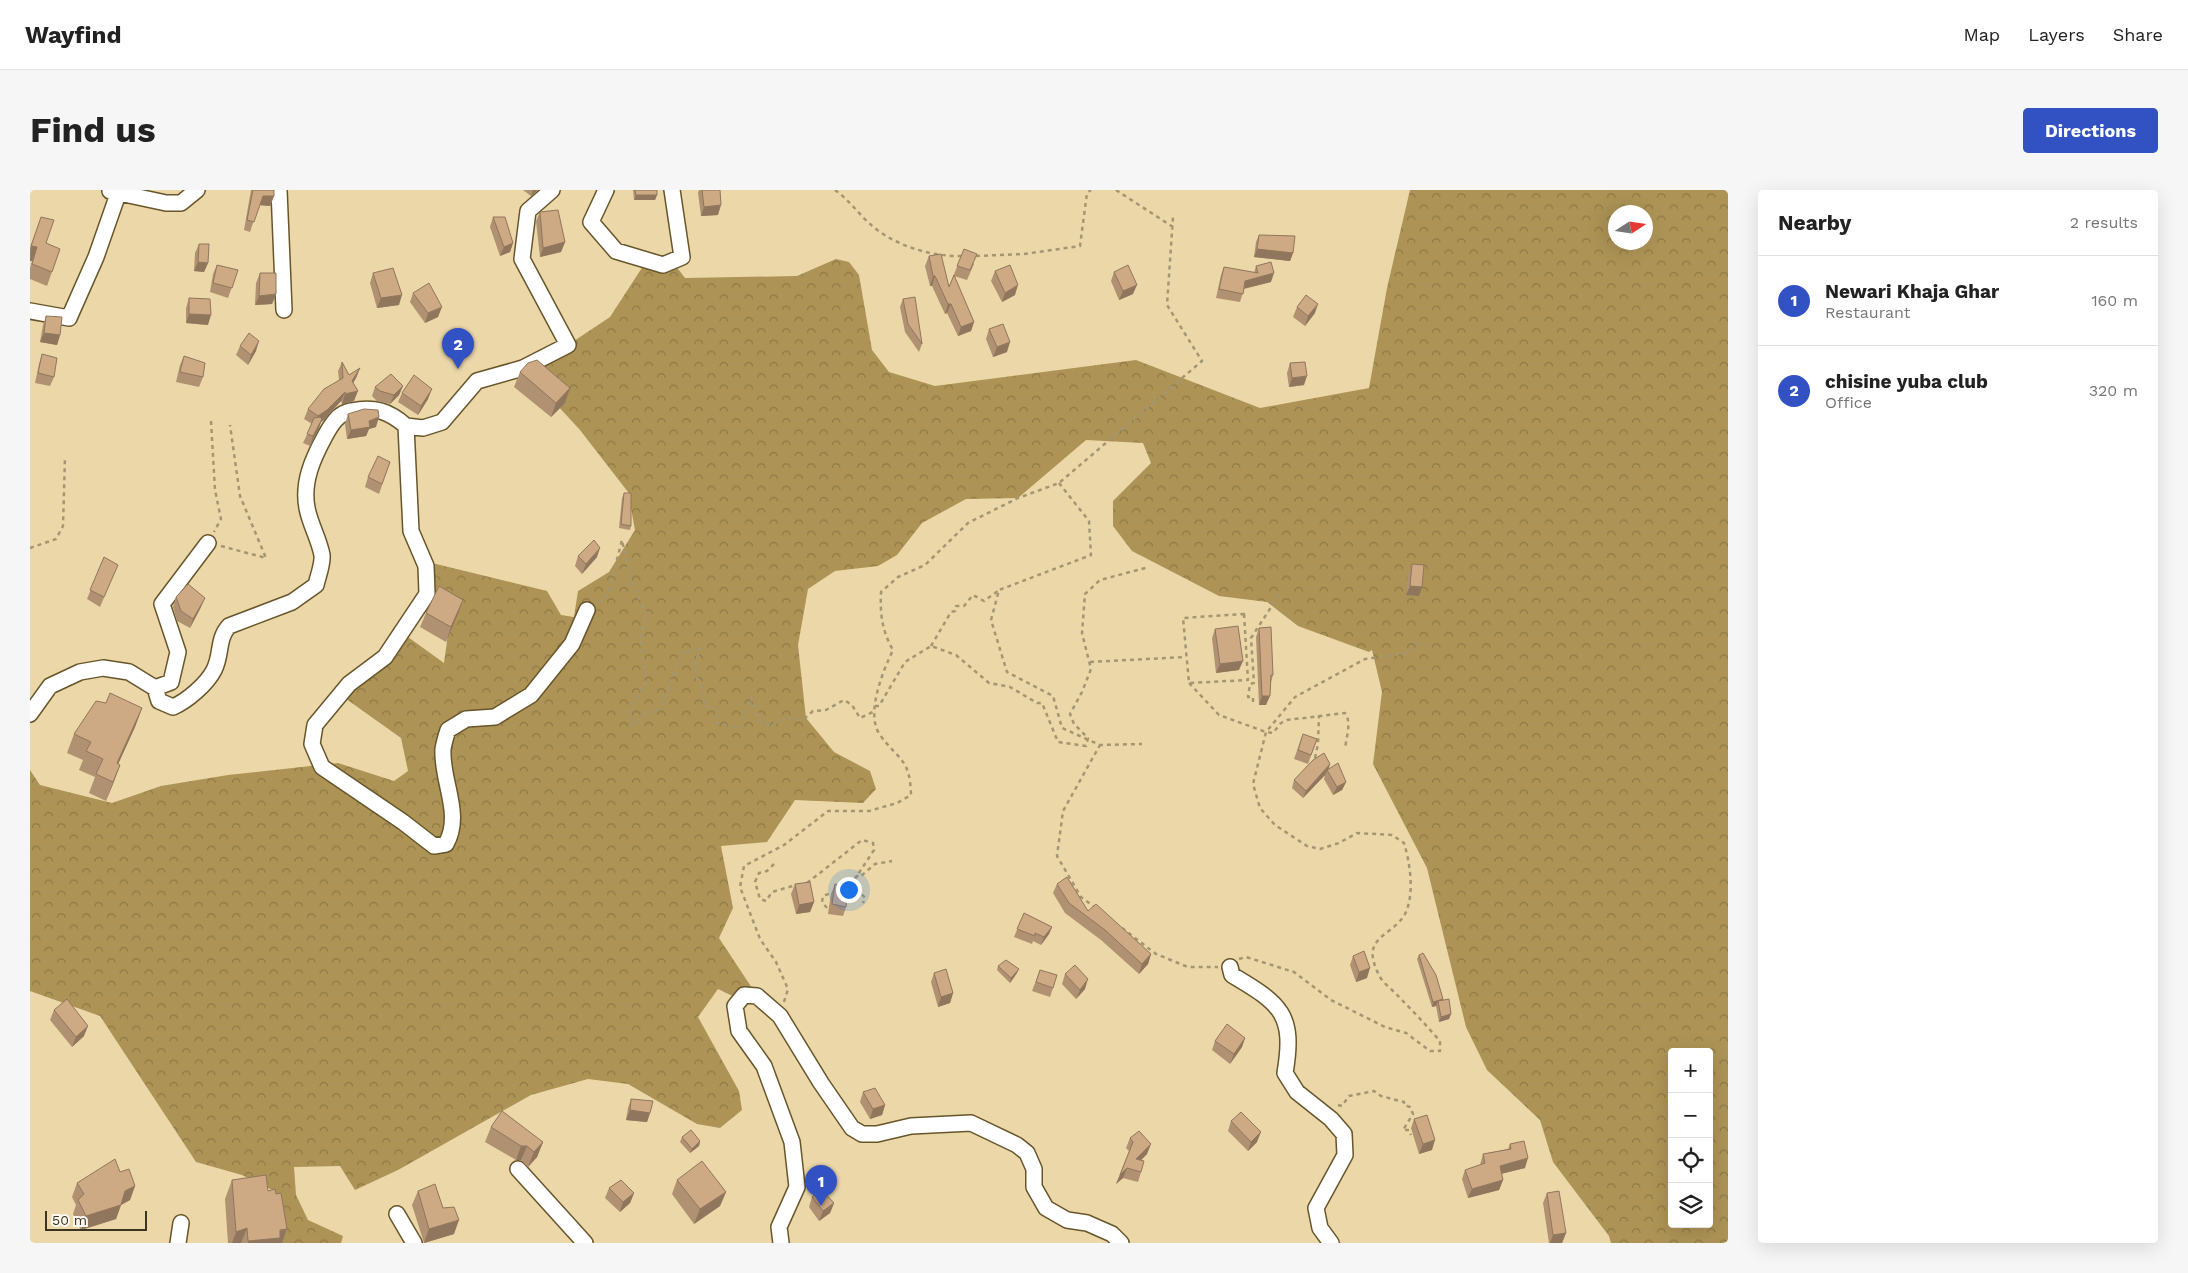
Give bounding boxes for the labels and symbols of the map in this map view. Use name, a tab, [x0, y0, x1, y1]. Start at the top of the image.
north arrow	[1608, 205, 1653, 250]
pin: 2	[442, 328, 474, 369]
your location	[836, 877, 862, 903]
pin: 1	[805, 1165, 837, 1206]
scale bar	[45, 1208, 148, 1231]

